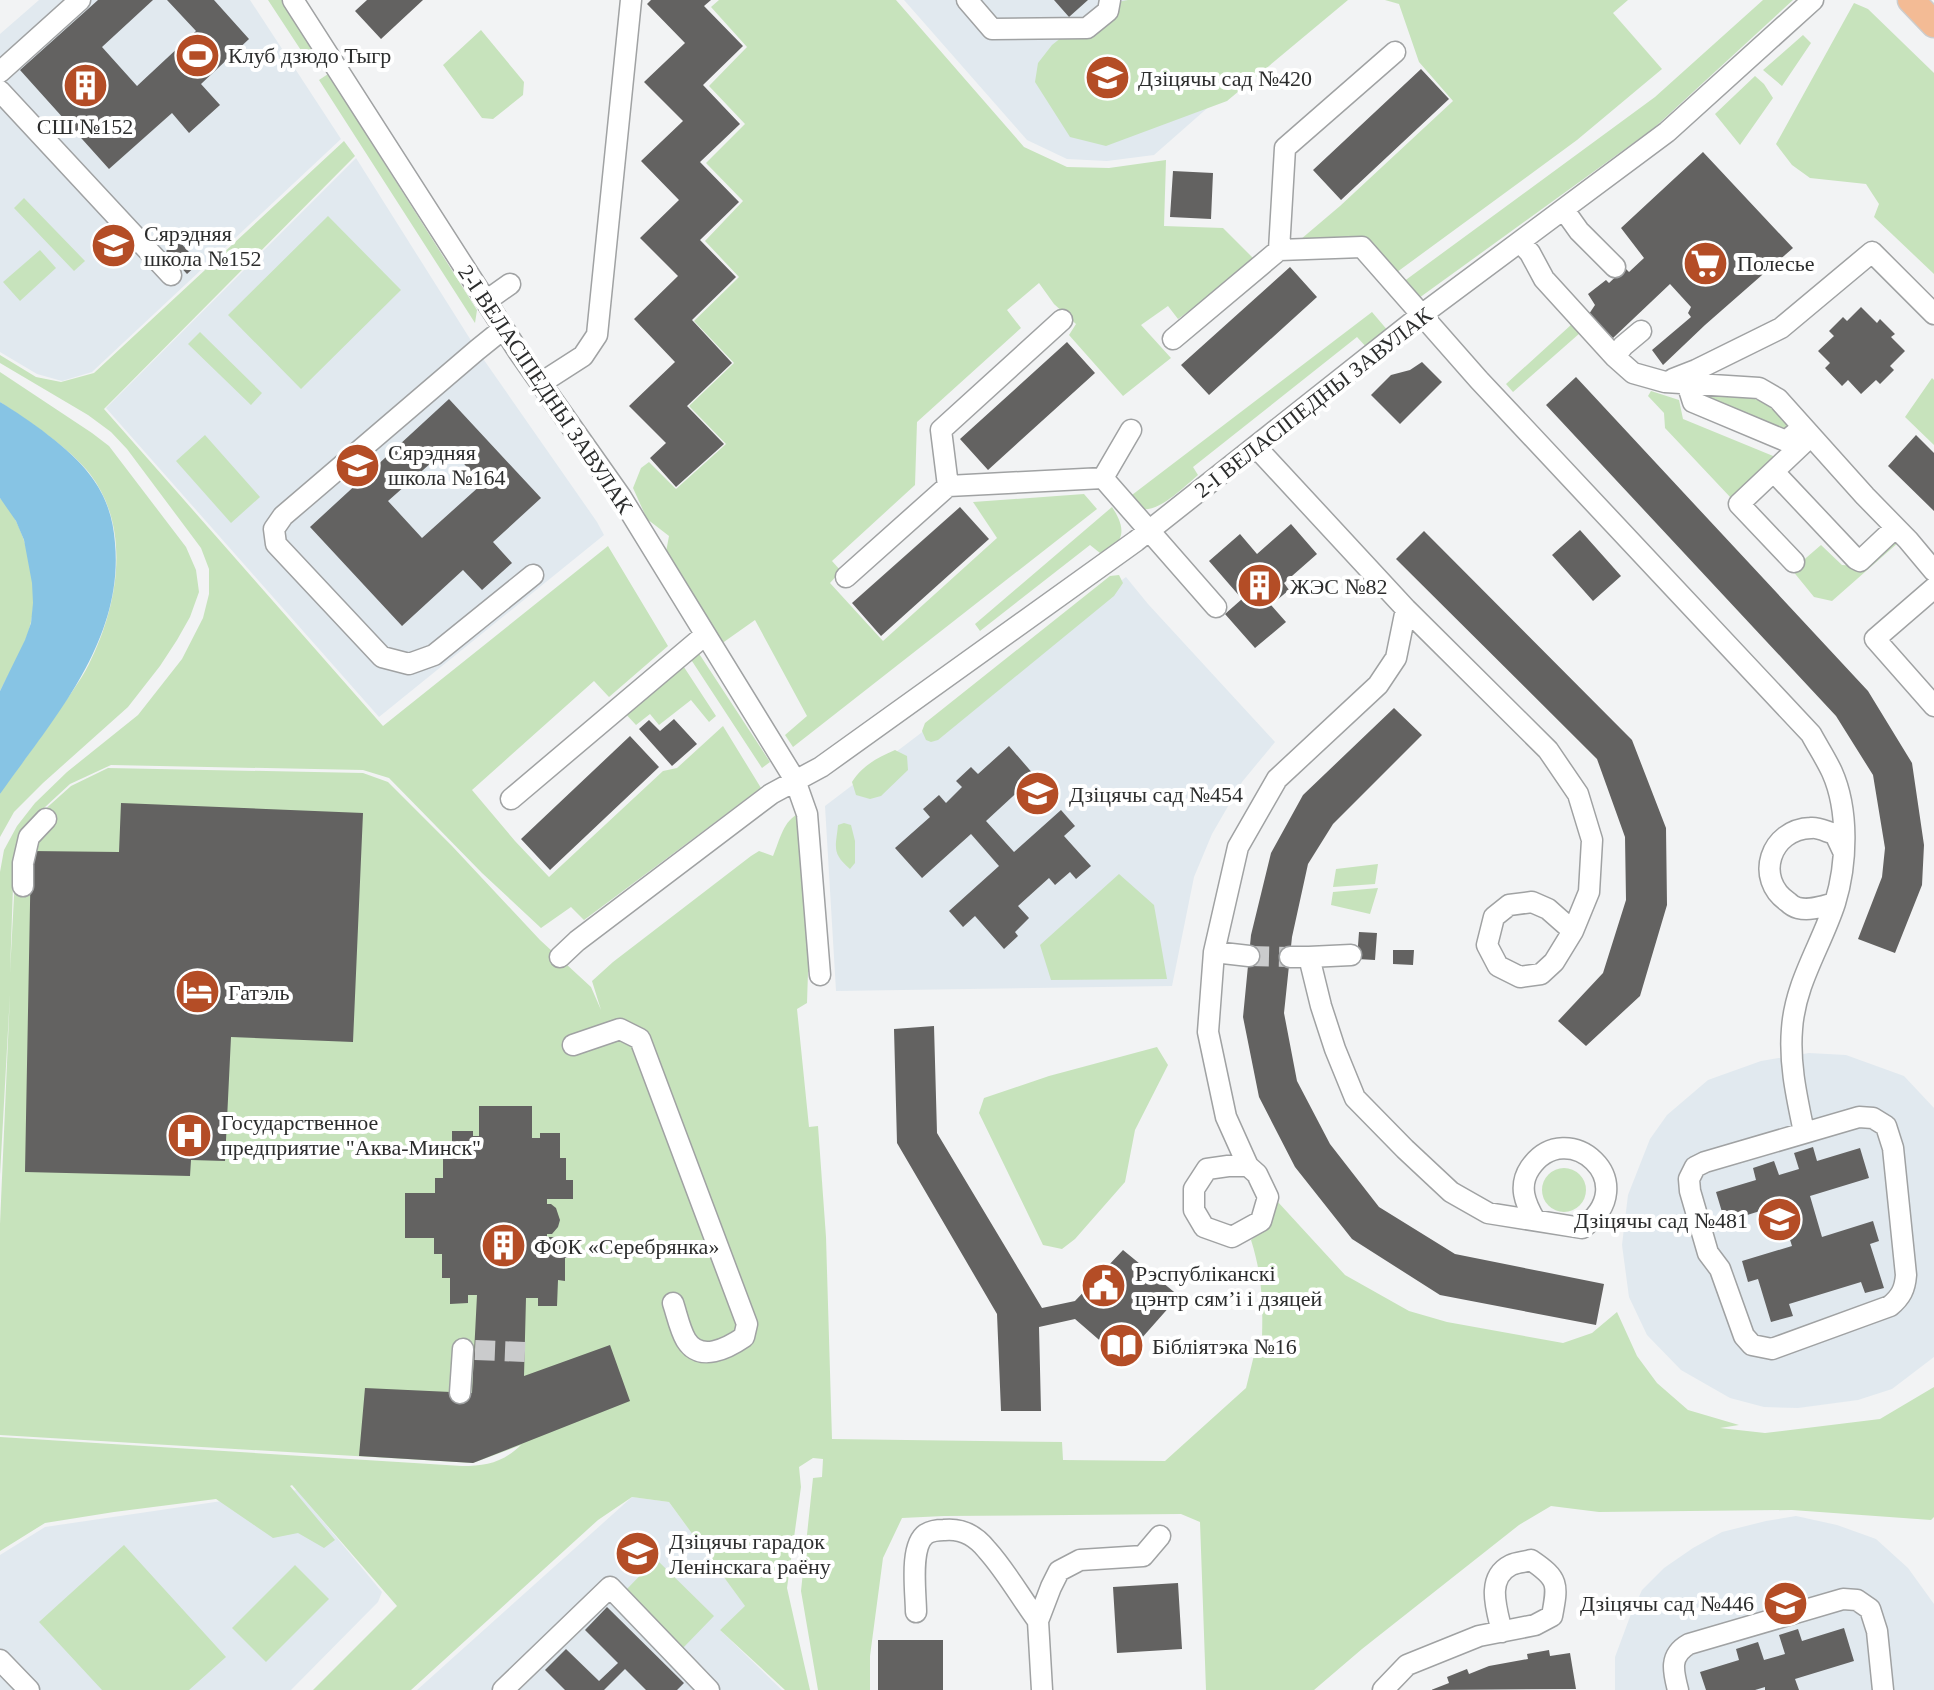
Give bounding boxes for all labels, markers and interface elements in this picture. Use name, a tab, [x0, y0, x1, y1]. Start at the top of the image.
sports icon: Клуб дзюдо Тыгр	[173, 31, 221, 79]
place label: Клуб дзюдо Тыгр	[228, 43, 391, 68]
school or university icon: Дзіцячы сад №420	[1083, 54, 1131, 102]
building icon: СШ №152	[61, 61, 109, 109]
place label: Дзіцячы сад №420	[1138, 66, 1312, 91]
place label: СШ №152	[37, 114, 133, 139]
place label: Сярэдняя школа №152	[144, 221, 261, 271]
school or university icon: Сярэдняя школа №152	[89, 222, 137, 270]
supermarket icon: Полесье	[1682, 239, 1730, 287]
place label: Полесье	[1737, 251, 1814, 276]
street label: 2-І ВЕЛАСІПЕДНЫ ЗАВУЛАК	[453, 260, 638, 518]
street label: 2-І ВЕЛАСІПЕДНЫ ЗАВУЛАК	[1190, 302, 1437, 503]
place label: Сярэдняя школа №164	[388, 440, 505, 490]
school or university icon: Сярэдняя школа №164	[333, 441, 381, 489]
building icon: ЖЭС №82	[1235, 562, 1283, 610]
place label: ЖЭС №82	[1290, 574, 1387, 599]
school or university icon: Дзіцячы сад №454	[1014, 770, 1062, 818]
place label: Дзіцячы сад №454	[1069, 782, 1243, 807]
hotel icon: Гатэль	[173, 968, 221, 1016]
place label: Гатэль	[228, 980, 290, 1005]
place label: Государственное предприятие "Аква-Минск"	[221, 1110, 481, 1160]
hospital icon: Государственное предприятие "Аква-Минск"	[166, 1111, 214, 1159]
school or university icon: Дзіцячы сад №481	[1755, 1196, 1803, 1244]
place label: Дзіцячы сад №481	[1574, 1208, 1748, 1233]
building icon: ФОК «Серебрянка»	[479, 1222, 527, 1270]
place label: ФОК «Серебрянка»	[534, 1234, 719, 1259]
place label: Рэспубліканскі цэнтр сямʼі і дзяцей	[1135, 1261, 1323, 1311]
public building icon: Рэспубліканскі цэнтр сямʼі і дзяцей	[1080, 1262, 1128, 1310]
library icon: Бібліятэка №16	[1097, 1322, 1145, 1370]
place label: Бібліятэка №16	[1152, 1334, 1297, 1359]
place label: Дзіцячы гарадок Ленінскага раёну	[669, 1529, 831, 1579]
school or university icon: Дзіцячы гарадок Ленінскага раёну	[614, 1530, 662, 1578]
school or university icon: Дзіцячы сад №446	[1761, 1579, 1809, 1627]
place label: Дзіцячы сад №446	[1580, 1591, 1754, 1616]

